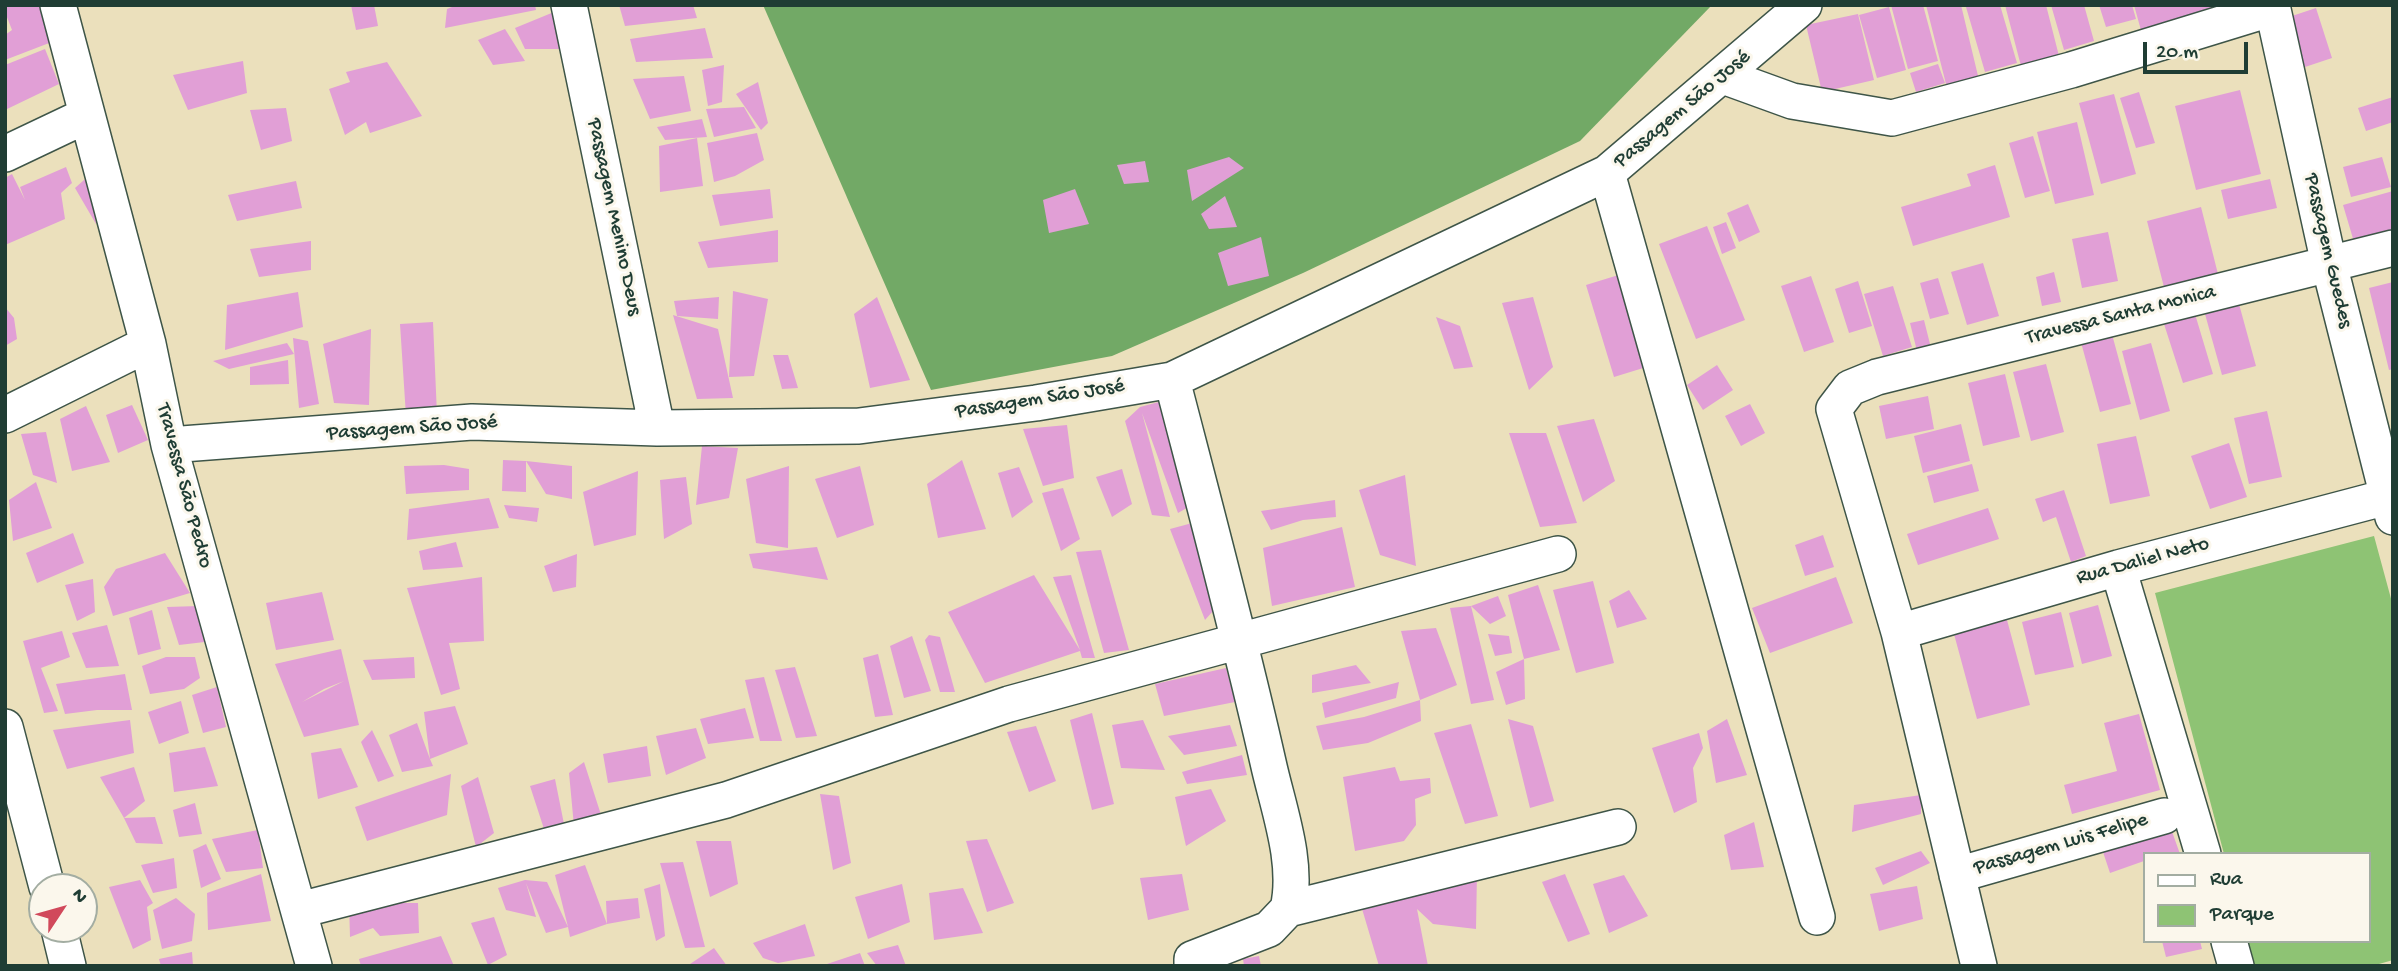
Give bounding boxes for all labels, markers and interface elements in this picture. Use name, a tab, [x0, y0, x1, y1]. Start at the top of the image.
scale bar	[2146, 28, 2251, 72]
text: 20 m	[2156, 41, 2198, 66]
street label: Passagem São José	[1609, 45, 1757, 175]
street label: Passagem Menino Deus	[580, 116, 646, 318]
street label: Passagem Guedes	[2297, 171, 2357, 331]
street label: Travessa Santa Monica	[2023, 280, 2219, 352]
street label: Passagem São José	[954, 374, 1126, 426]
street label: Travessa São Pedro	[149, 401, 217, 571]
street label: Passagem São José	[326, 410, 498, 448]
street label: Rua Daliel Neto	[2074, 532, 2212, 592]
street label: Passagem Luis Felipe	[1971, 808, 2151, 882]
legend	[2142, 852, 2370, 943]
text: Rua	[2210, 868, 2243, 893]
north arrow	[28, 873, 98, 943]
text: N	[66, 885, 92, 908]
text: Parque	[2210, 903, 2274, 928]

